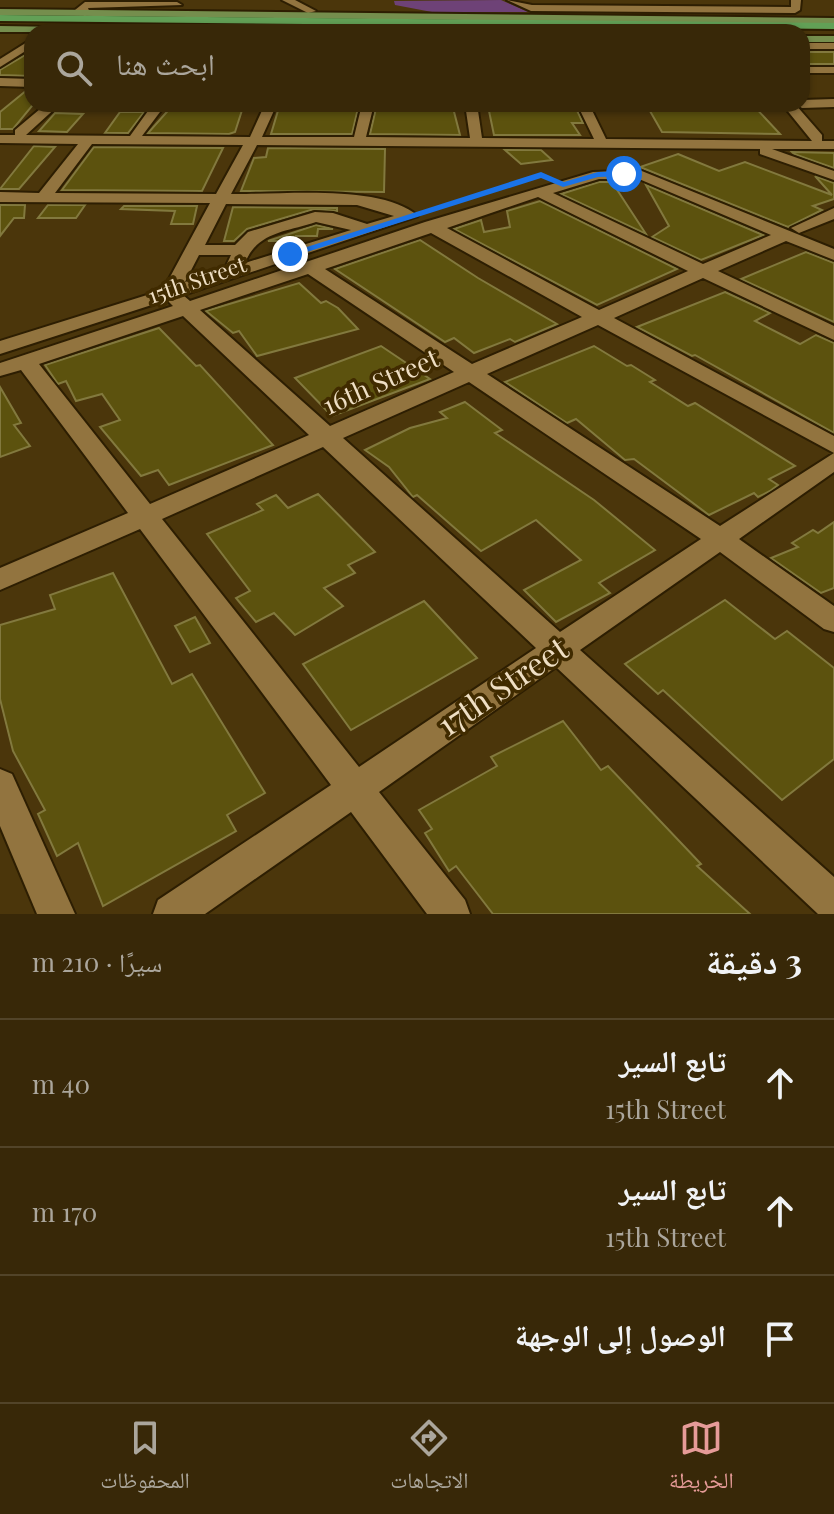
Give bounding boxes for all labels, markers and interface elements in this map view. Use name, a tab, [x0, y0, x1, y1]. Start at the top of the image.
search box	[24, 24, 810, 112]
text: ابحث هنا	[116, 43, 215, 83]
icon: search	[52, 46, 96, 90]
route start	[606, 156, 642, 192]
route end	[272, 236, 308, 272]
street label: 15th Street	[143, 248, 251, 310]
street label: 16th Street	[317, 339, 445, 422]
street label: 17th Street	[428, 625, 576, 744]
text: 3 دقيقة	[706, 937, 802, 983]
text: سيرًا · 210 m	[32, 944, 162, 979]
text: تابع السير	[619, 1040, 726, 1080]
icon: ahead	[758, 1061, 802, 1105]
text: 40 m	[32, 1066, 90, 1101]
text: 15th Street	[605, 1091, 726, 1126]
text: تابع السير	[619, 1168, 726, 1208]
icon: ahead	[758, 1189, 802, 1233]
text: 170 m	[32, 1194, 97, 1229]
text: 15th Street	[605, 1219, 726, 1254]
text: الوصول إلى الوجهة	[515, 1314, 726, 1354]
icon: arrive	[758, 1317, 802, 1361]
tab: المحفوظات	[100, 1416, 190, 1502]
tab: الاتجاهات	[390, 1416, 468, 1502]
tab: الخريطة	[669, 1416, 734, 1502]

